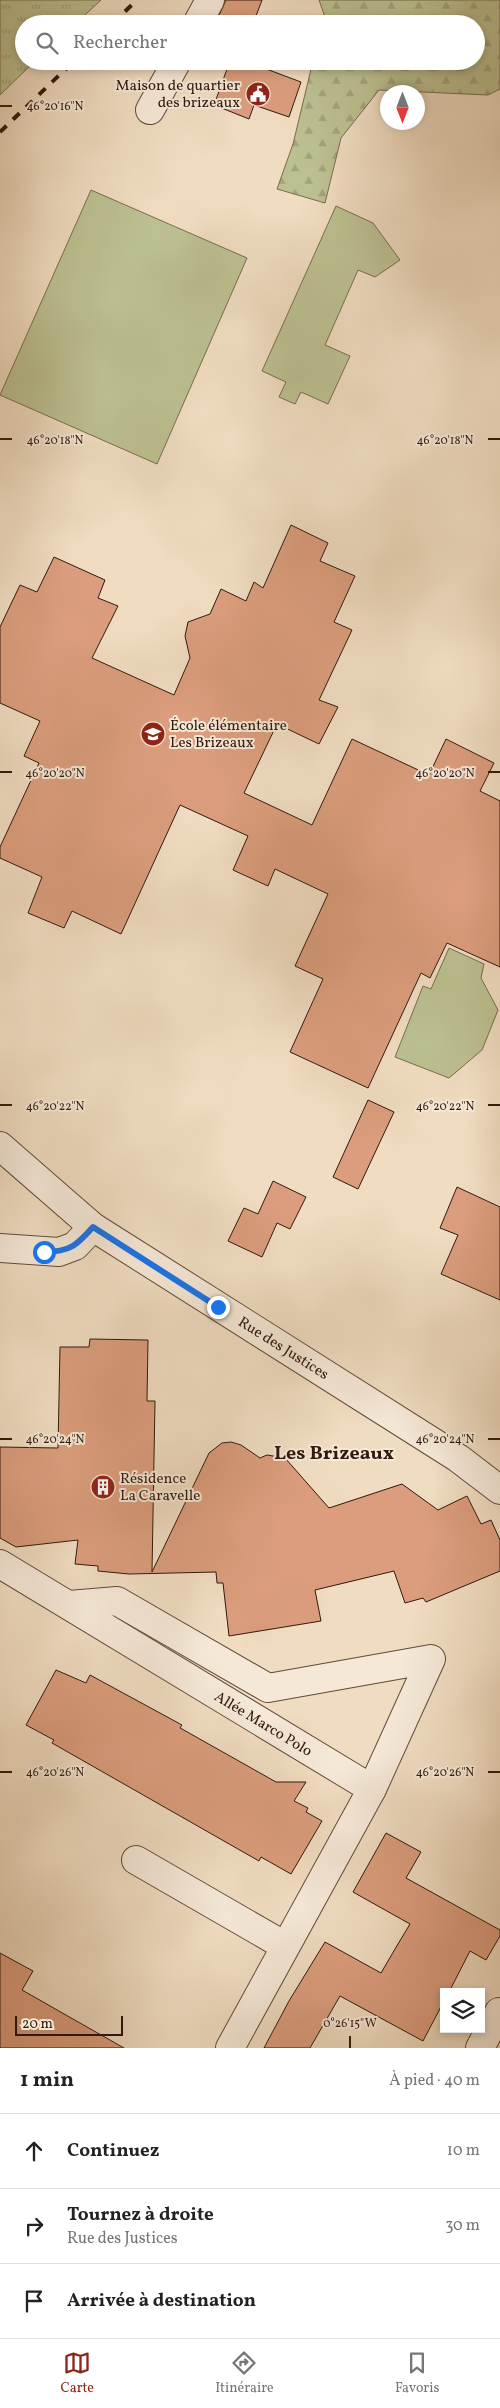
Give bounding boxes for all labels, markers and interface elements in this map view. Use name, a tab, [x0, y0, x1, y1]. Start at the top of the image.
search box	[15, 15, 485, 70]
icon: search	[33, 29, 61, 57]
text: Rechercher	[73, 30, 167, 56]
place label: Maison de quartier des brizeaux	[116, 76, 240, 114]
public building icon: Maison de quartier des brizeaux	[245, 81, 271, 107]
north arrow	[380, 85, 425, 130]
text: 46°20'16"N	[27, 99, 84, 115]
text: 46°20'18"N	[27, 433, 84, 449]
text: 46°20'18"N	[417, 433, 474, 449]
place label: École élémentaire Les Brizeaux	[170, 716, 287, 754]
school or university icon: École élémentaire Les Brizeaux	[140, 721, 166, 747]
text: 46°20'20"N	[25, 766, 85, 782]
text: 46°20'20"N	[415, 766, 475, 782]
text: 46°20'22"N	[26, 1099, 84, 1115]
text: 46°20'22"N	[416, 1099, 474, 1115]
route start	[33, 1241, 56, 1264]
route end	[207, 1296, 230, 1319]
street label: Rue des Justices	[233, 1312, 332, 1386]
text: 46°20'24"N	[26, 1432, 85, 1448]
text: 46°20'24"N	[416, 1432, 475, 1448]
district label: Les Brizeaux	[274, 1440, 394, 1468]
place label: Résidence La Caravelle	[120, 1469, 200, 1507]
building icon: Résidence La Caravelle	[90, 1474, 116, 1500]
street label: Allée Marco Polo	[210, 1687, 316, 1762]
text: 46°20'26"N	[26, 1765, 84, 1781]
text: 46°20'26"N	[416, 1765, 474, 1781]
map controls	[440, 1988, 485, 2033]
button: layers	[440, 1988, 485, 2033]
scale bar	[15, 2013, 122, 2036]
text: 20 m	[22, 2015, 53, 2034]
text: 0°26'15"W	[323, 2016, 377, 2032]
text: 1 min	[20, 2066, 74, 2095]
text: À pied · 40 m	[389, 2070, 480, 2092]
icon: ahead	[20, 2137, 48, 2165]
text: Continuez	[67, 2138, 159, 2164]
text: 10 m	[447, 2140, 480, 2162]
text: Tournez à droite	[67, 2202, 214, 2228]
icon: right	[20, 2212, 48, 2240]
text: 30 m	[445, 2215, 480, 2237]
text: Rue des Justices	[67, 2228, 178, 2250]
icon: arrive	[20, 2287, 48, 2315]
text: Arrivée à destination	[67, 2288, 256, 2314]
tab: Carte	[61, 2349, 94, 2398]
tab: Itinéraire	[215, 2349, 274, 2398]
tab: Favoris	[395, 2349, 439, 2398]

